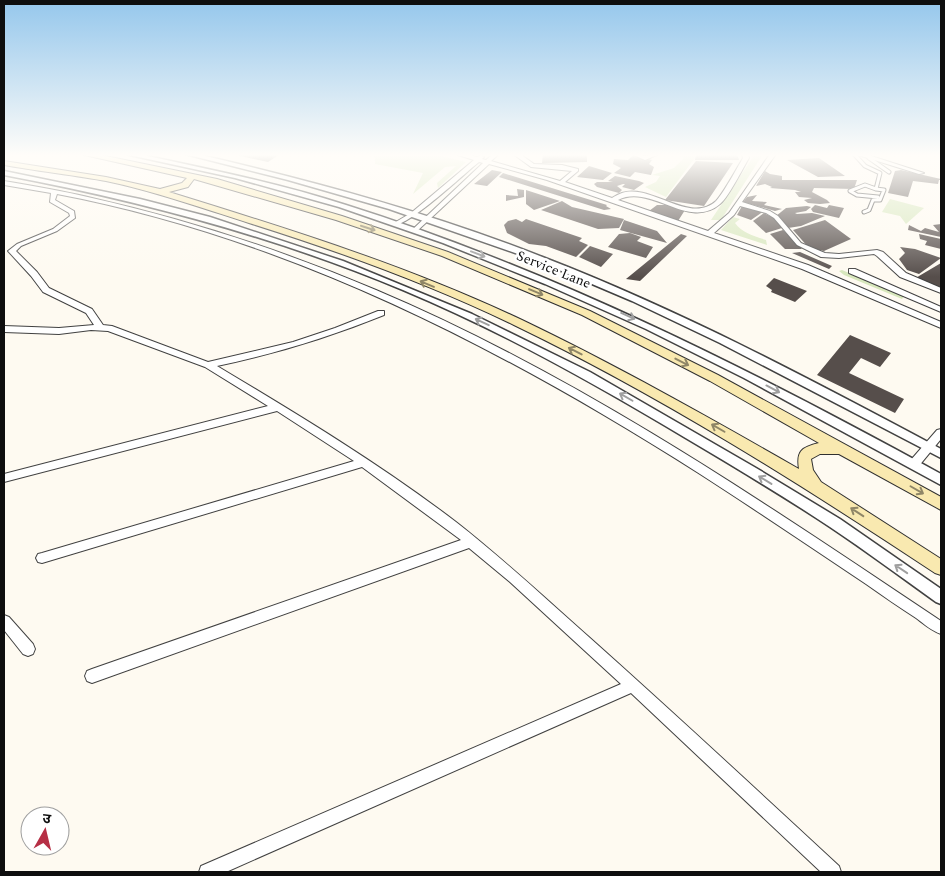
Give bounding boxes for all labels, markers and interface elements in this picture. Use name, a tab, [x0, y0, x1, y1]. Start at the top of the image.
one-way arrow	[359, 224, 375, 233]
street label: Service Lane	[513, 245, 594, 294]
one-way arrow	[469, 250, 485, 259]
one-way arrow	[420, 278, 435, 288]
one-way arrow	[528, 287, 543, 297]
one-way arrow	[620, 311, 635, 321]
one-way arrow	[475, 317, 490, 326]
one-way arrow	[567, 346, 582, 356]
one-way arrow	[675, 357, 690, 367]
one-way arrow	[765, 384, 780, 394]
one-way arrow	[618, 392, 633, 402]
one-way arrow	[711, 423, 725, 433]
one-way arrow	[759, 474, 773, 484]
one-way arrow	[909, 486, 924, 495]
one-way arrow	[850, 507, 864, 517]
one-way arrow	[894, 564, 908, 574]
north arrow	[20, 806, 70, 856]
text: उ	[41, 808, 53, 830]

